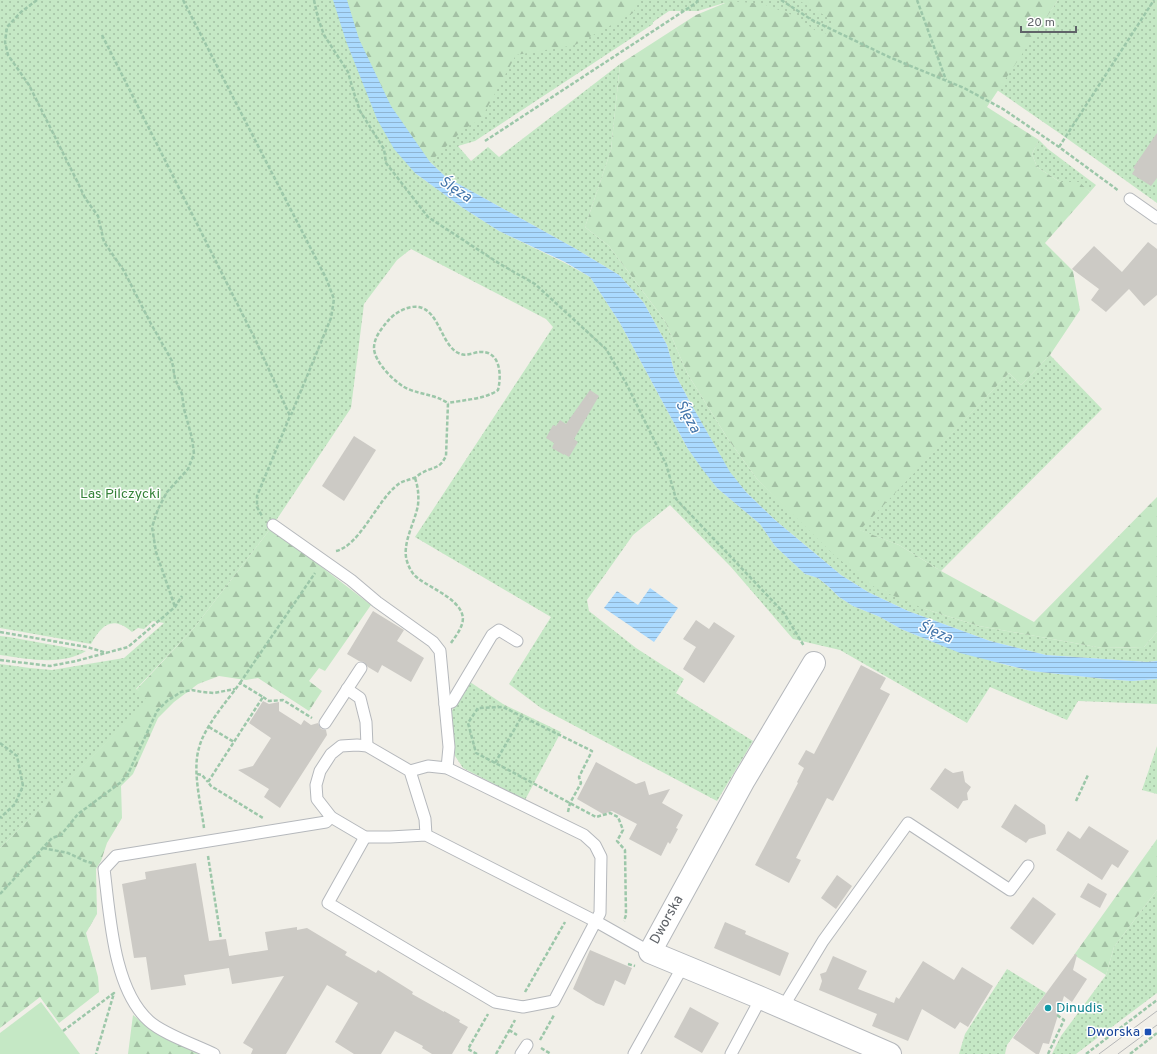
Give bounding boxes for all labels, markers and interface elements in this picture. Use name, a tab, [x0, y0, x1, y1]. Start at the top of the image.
scale bar	[1021, 8, 1076, 34]
text: 20 m	[1027, 15, 1055, 31]
water label: Ślęza	[435, 171, 476, 208]
water label: Ślęza	[670, 396, 706, 437]
park label: Las Pilczycki	[80, 486, 160, 503]
water label: Ślęza	[915, 616, 956, 648]
street label: Dworska	[647, 893, 687, 947]
place label: Dinudis	[1056, 1000, 1103, 1017]
marker: Dinudis	[1043, 1003, 1053, 1013]
place label: Dworska	[1087, 1024, 1140, 1041]
marker: Dworska	[1143, 1027, 1153, 1037]

